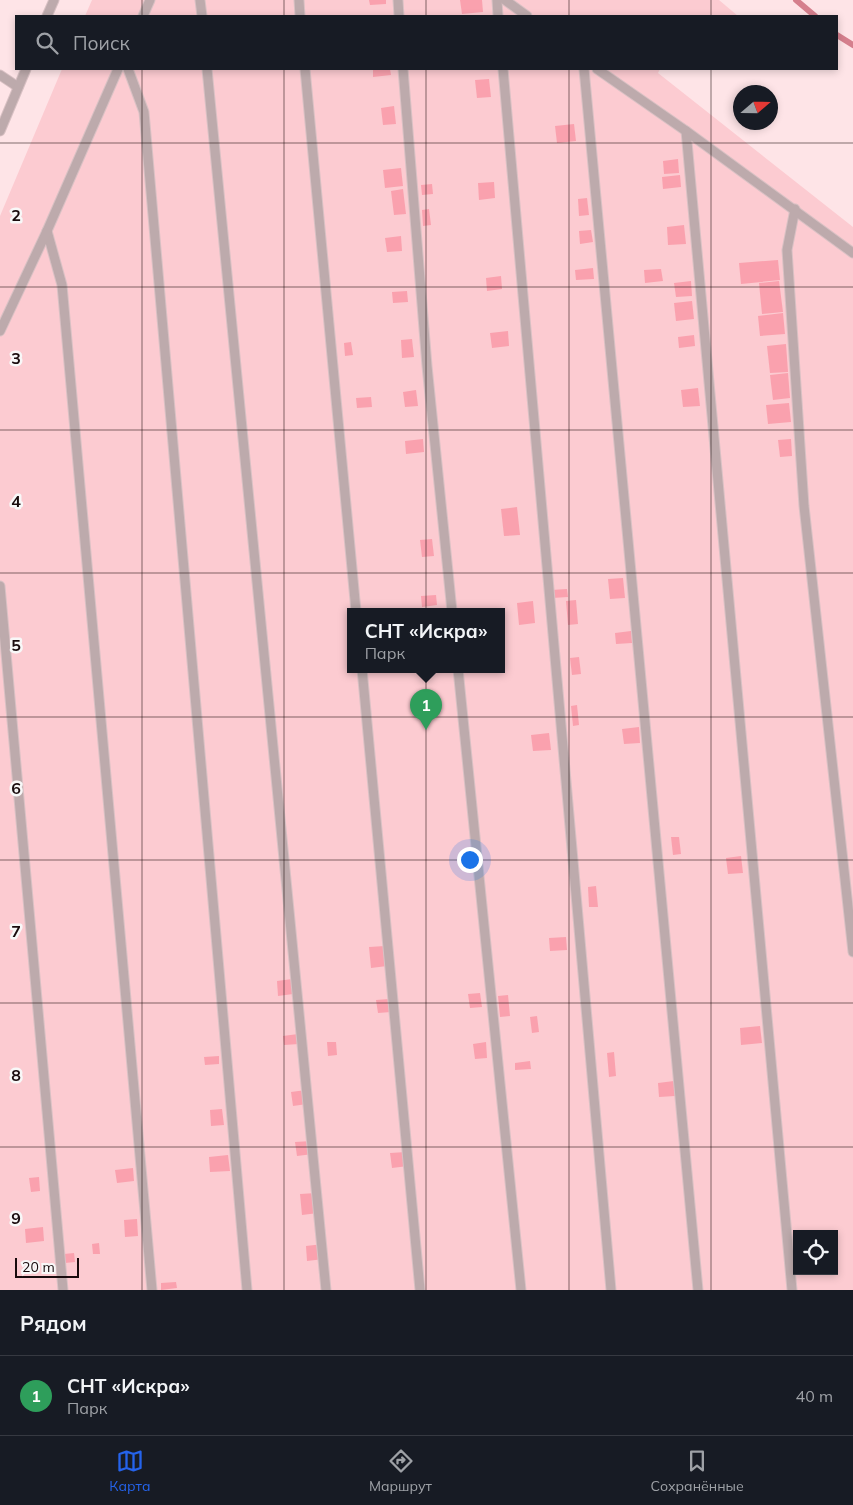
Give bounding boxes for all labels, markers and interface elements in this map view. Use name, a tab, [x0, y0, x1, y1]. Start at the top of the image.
search box	[15, 15, 838, 70]
icon: search	[33, 29, 61, 57]
text: Поиск	[73, 31, 130, 55]
north arrow	[733, 85, 778, 130]
text: 2	[11, 205, 21, 225]
text: 3	[11, 348, 21, 368]
text: 4	[11, 491, 21, 511]
popup	[347, 608, 505, 673]
text: СНТ «Искра»	[365, 619, 487, 643]
text: 5	[11, 635, 21, 655]
text: Парк	[365, 643, 405, 663]
pin: 1	[410, 689, 442, 730]
text: 6	[11, 778, 21, 798]
your location	[457, 847, 483, 873]
text: 7	[11, 921, 21, 941]
text: 8	[11, 1065, 21, 1085]
text: 9	[11, 1208, 21, 1228]
map controls	[793, 1230, 838, 1275]
button: locate	[793, 1230, 838, 1275]
scale bar	[15, 1255, 79, 1278]
text: 20 m	[22, 1258, 55, 1276]
text: Рядом	[20, 1310, 87, 1336]
text: СНТ «Искра»	[67, 1374, 190, 1398]
text: 1	[31, 1386, 41, 1406]
text: 40 m	[796, 1386, 833, 1406]
text: Парк	[67, 1398, 107, 1418]
tab: Карта	[109, 1447, 150, 1495]
tab: Маршрут	[369, 1447, 432, 1495]
tab: Сохранённые	[651, 1447, 744, 1495]

